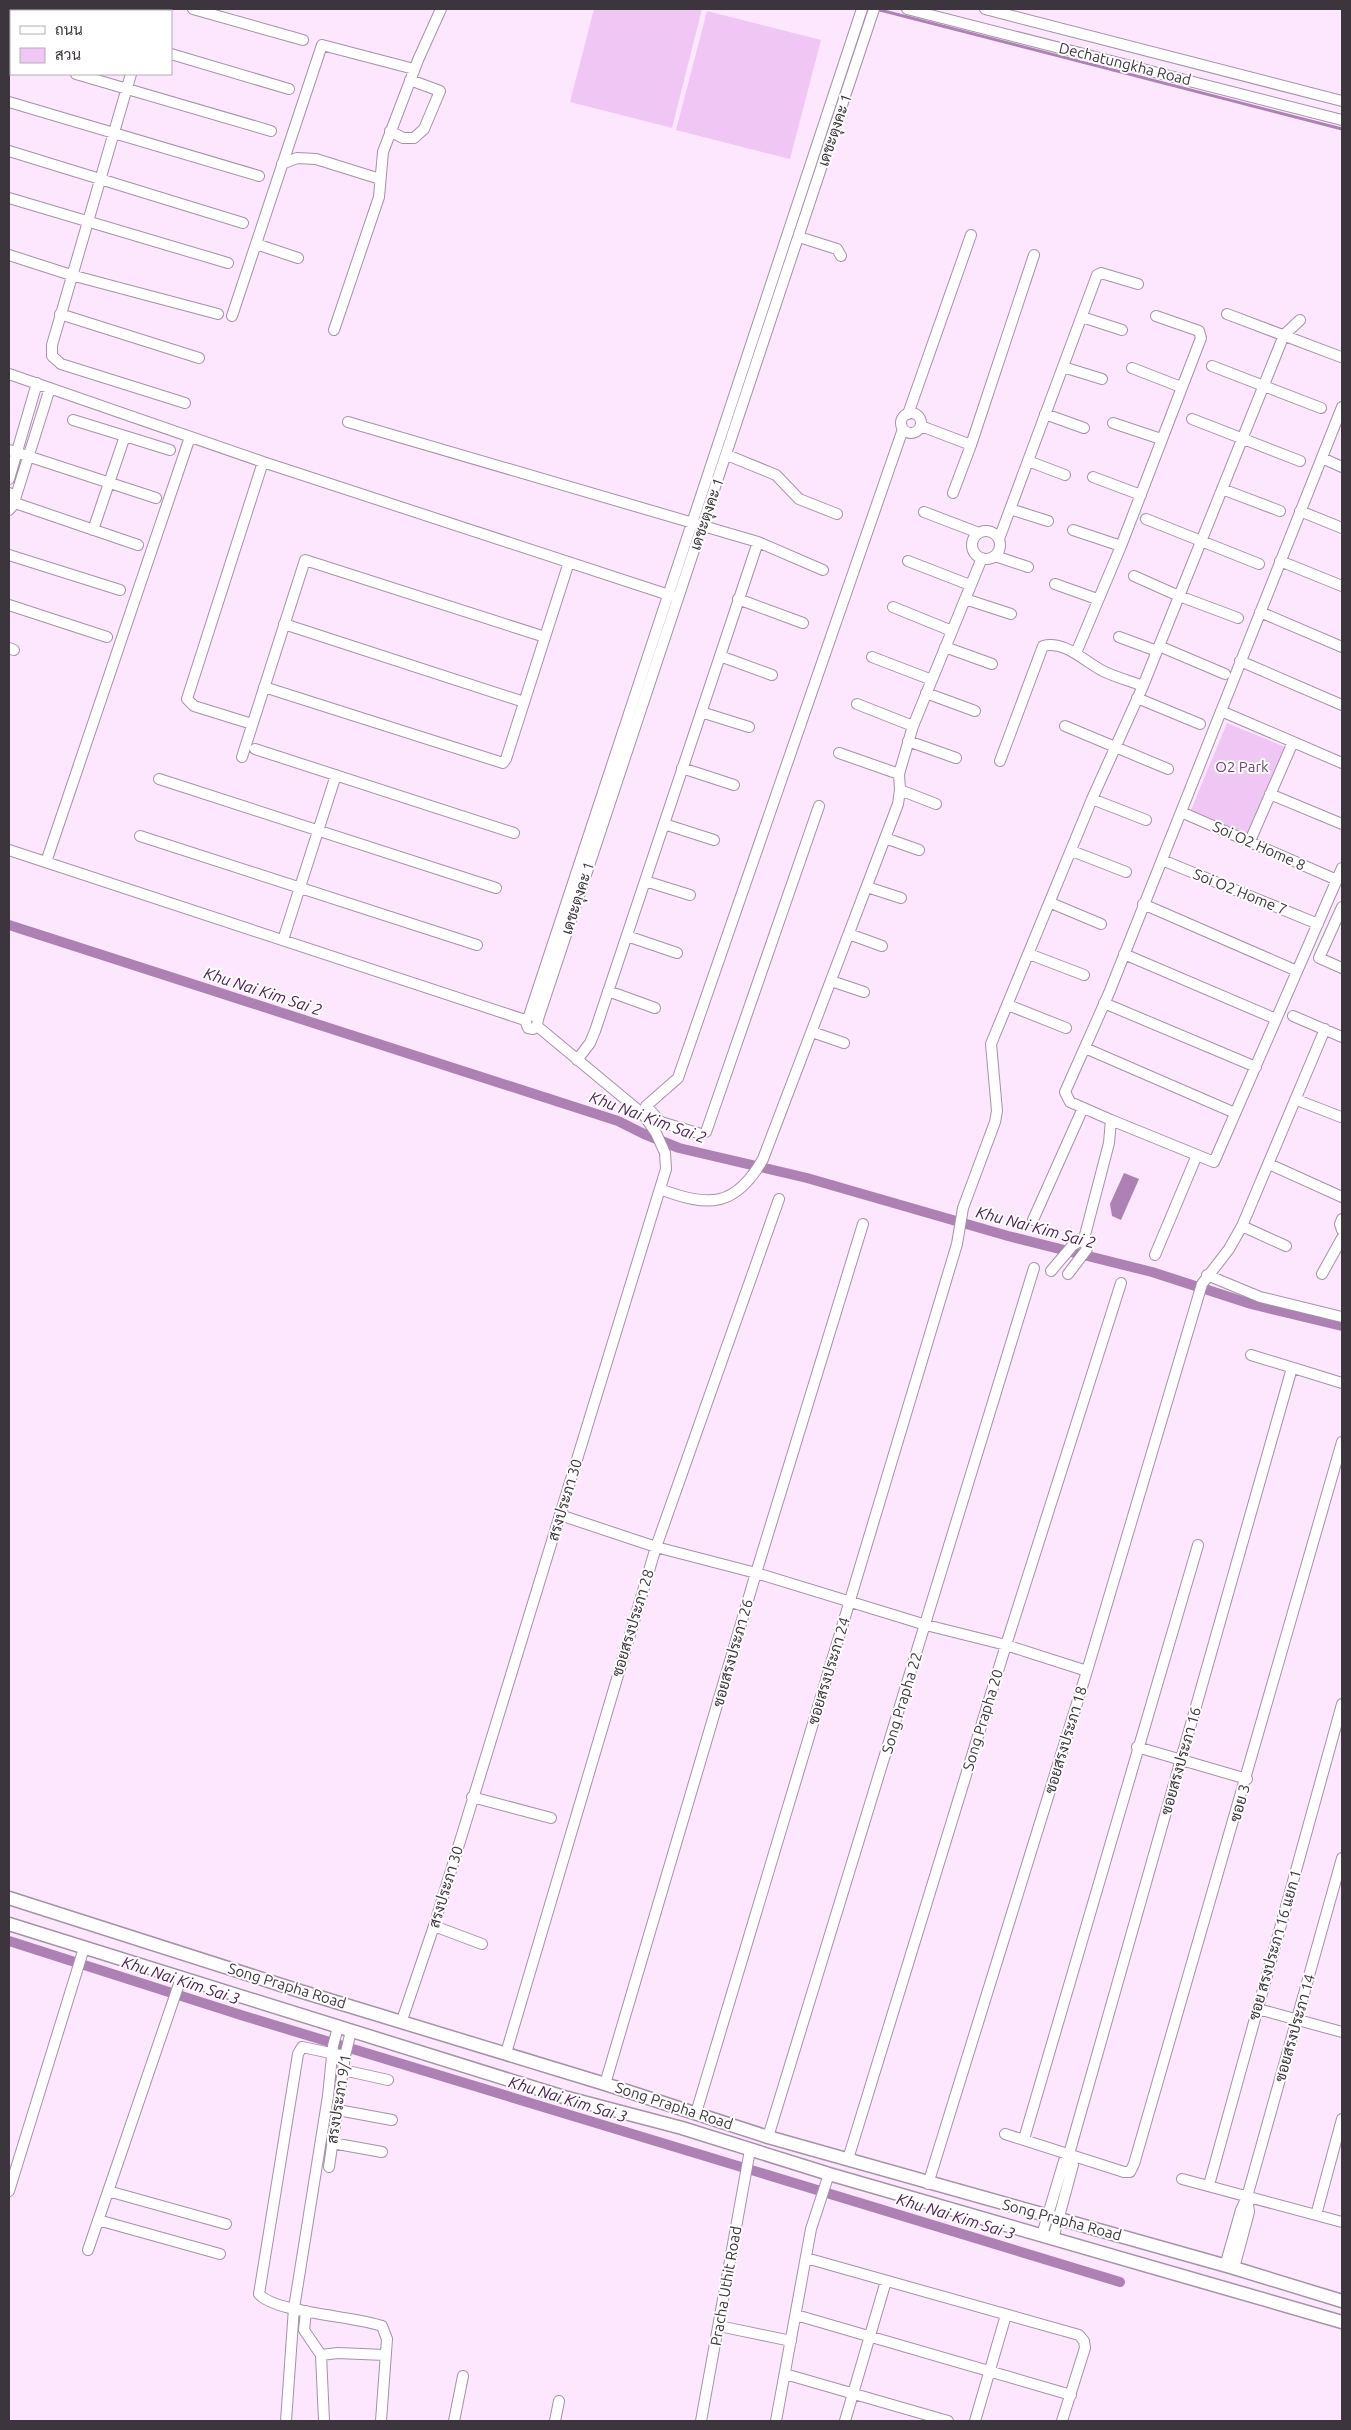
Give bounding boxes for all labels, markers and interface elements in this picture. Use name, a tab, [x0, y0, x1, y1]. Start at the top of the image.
legend	[10, 10, 172, 75]
text: ถนน	[55, 21, 83, 38]
street label: Dechatungkha Road	[1057, 39, 1193, 88]
text: สวน	[55, 46, 81, 63]
street label: เดชะตุงคะ 1	[814, 91, 858, 169]
street label: เดชะตุงคะ 1	[686, 475, 730, 553]
park label: O2 Park	[1215, 758, 1269, 775]
street label: Soi O2 Home 8	[1210, 818, 1308, 874]
street label: เดชะตุงคะ 1	[558, 859, 600, 937]
street label: Soi O2 Home 7	[1191, 865, 1290, 918]
water label: Khu Nai Kim Sai 2	[202, 963, 324, 1019]
water label: Khu Nai Kim Sai 2	[587, 1088, 709, 1146]
water label: Khu Nai Kim Sai 2	[974, 1202, 1098, 1252]
street label: สรงประภา 30	[544, 1457, 585, 1543]
street label: ซอยสรงประภา 28	[608, 1567, 657, 1679]
street label: ซอยสรงประภา 26	[709, 1597, 756, 1709]
street label: ซอยสรงประภา 24	[804, 1615, 853, 1727]
street label: Song Prapha 22	[878, 1650, 925, 1756]
street label: Song Prapha 20	[959, 1667, 1006, 1773]
street label: ซอยสรงประภา 18	[1041, 1684, 1090, 1796]
street label: ซอยสรงประภา 16	[1157, 1705, 1204, 1817]
street label: ซอย 3	[1226, 1782, 1253, 1824]
street label: สรงประภา 30	[425, 1844, 466, 1930]
street label: ซอย สรงประภา 16 แยก 1	[1245, 1868, 1304, 2022]
water label: Khu Nai Kim Sai 3	[120, 1952, 242, 2008]
street label: Song Prapha Road	[226, 1959, 348, 2012]
street label: ซอยสรงประภา 14	[1271, 1972, 1318, 2084]
street label: สรงประภา 9/1	[323, 2053, 354, 2145]
water label: Khu Nai Kim Sai 3	[507, 2072, 629, 2126]
street label: Song Prapha Road	[613, 2078, 735, 2133]
water label: Khu Nai Kim Sai 3	[895, 2189, 1017, 2243]
street label: Song Prapha Road	[1001, 2195, 1124, 2244]
street label: Pracha Uthit Road	[707, 2225, 744, 2347]

